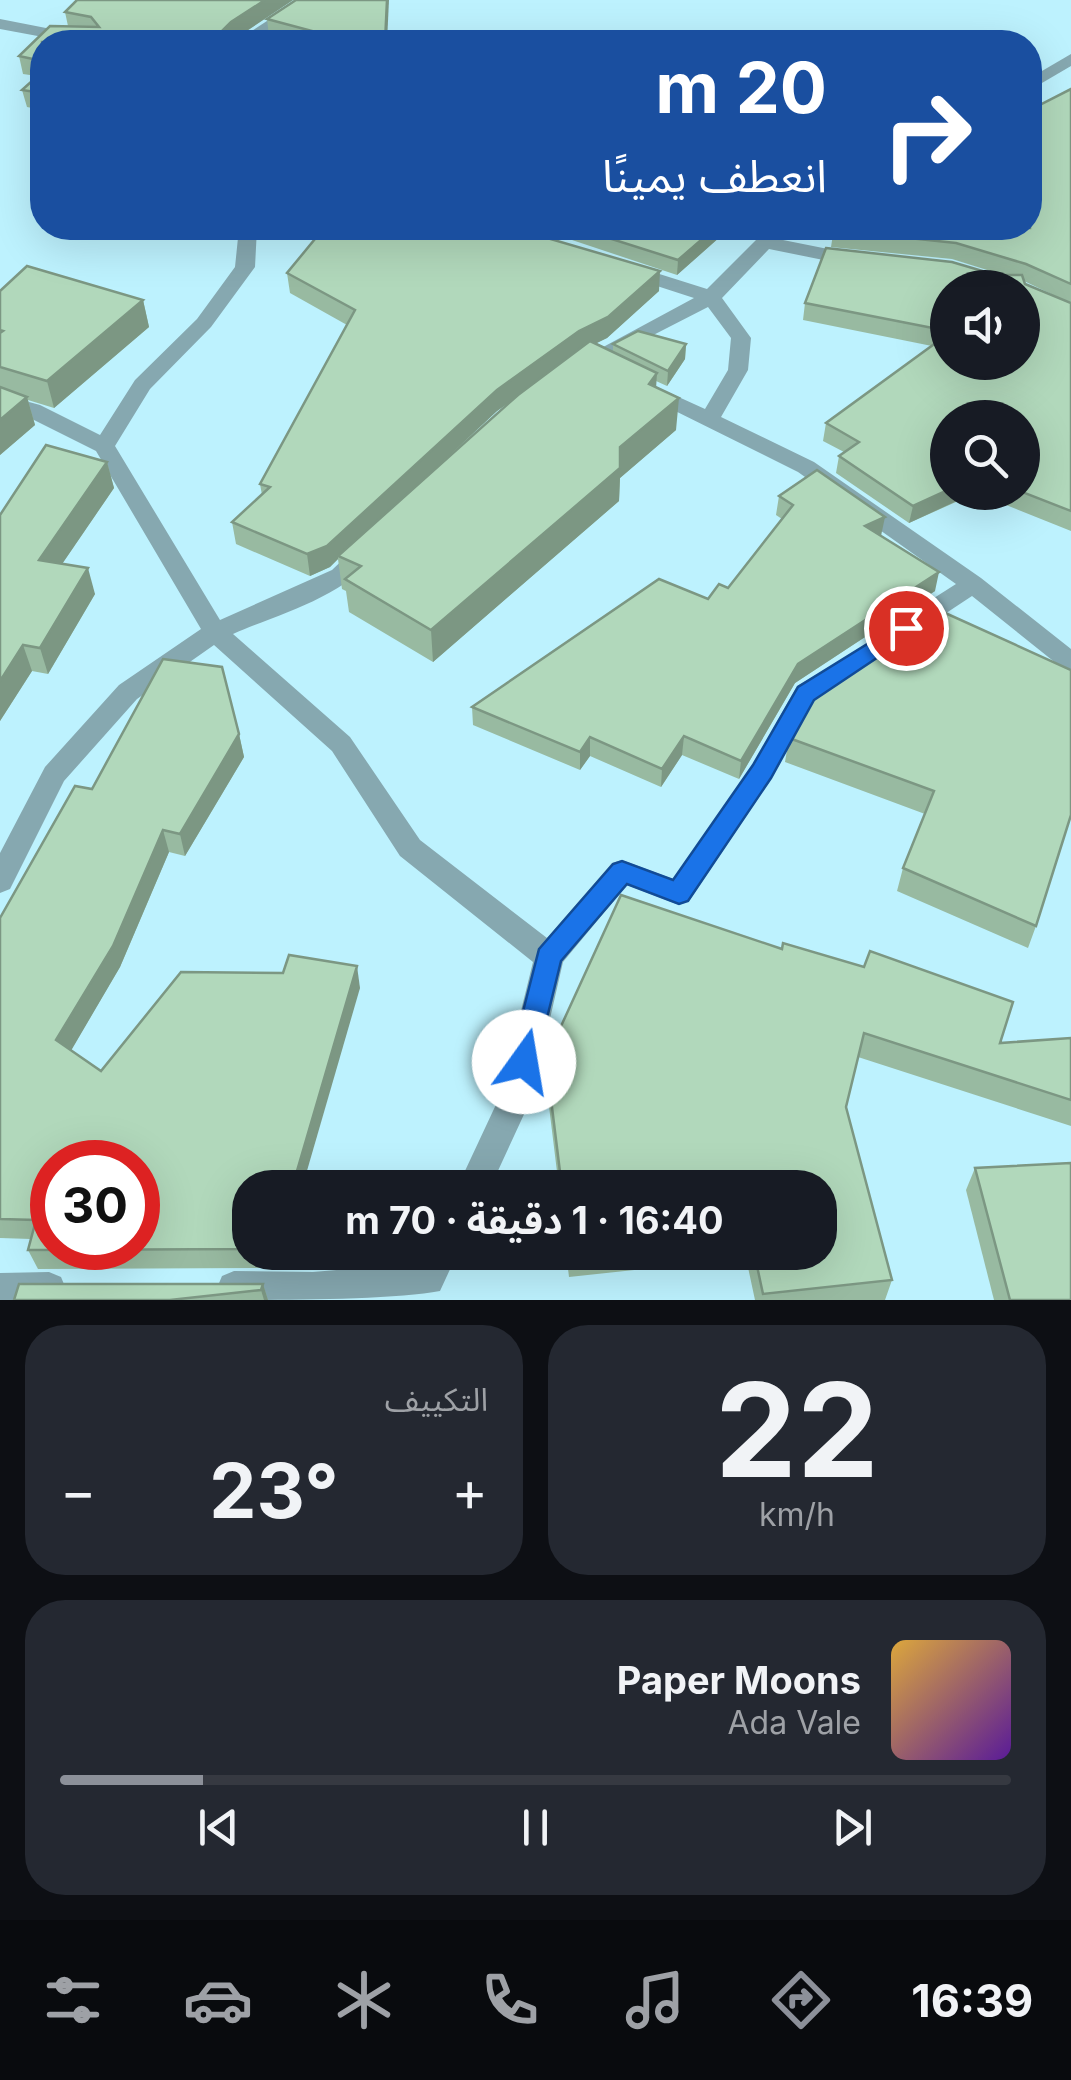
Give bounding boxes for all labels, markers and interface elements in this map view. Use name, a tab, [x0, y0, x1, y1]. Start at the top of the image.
text: 20 m	[655, 45, 827, 130]
icon: right	[862, 70, 992, 200]
text: انعطف يمينًا	[602, 148, 827, 203]
map controls	[930, 270, 1040, 510]
button: sound	[930, 270, 1040, 380]
button: search	[930, 400, 1040, 510]
pin	[864, 586, 949, 671]
icon: arrive	[879, 601, 934, 656]
position arrow	[472, 1010, 576, 1114]
speed limit sign: 30	[30, 1140, 160, 1270]
text: 16:40 · 1 دقيقة · 70 m	[345, 1197, 724, 1243]
text: 22	[715, 1351, 879, 1508]
text: التكييف	[385, 1380, 488, 1419]
text: 23°	[209, 1445, 339, 1536]
text: −	[60, 1458, 96, 1524]
text: +	[452, 1458, 488, 1524]
text: km/h	[759, 1495, 835, 1534]
text: Paper Moons	[617, 1657, 861, 1703]
text: Ada Vale	[728, 1703, 861, 1742]
icon: previous	[191, 1800, 246, 1855]
icon: pause	[508, 1800, 563, 1855]
icon: next	[825, 1800, 880, 1855]
icon: filters	[38, 1965, 108, 2035]
icon: car	[183, 1965, 253, 2035]
icon: climate	[329, 1965, 399, 2035]
icon: phone	[475, 1965, 545, 2035]
icon: music	[620, 1965, 690, 2035]
icon: directions	[766, 1965, 836, 2035]
text: 16:39	[911, 1973, 1033, 2028]

